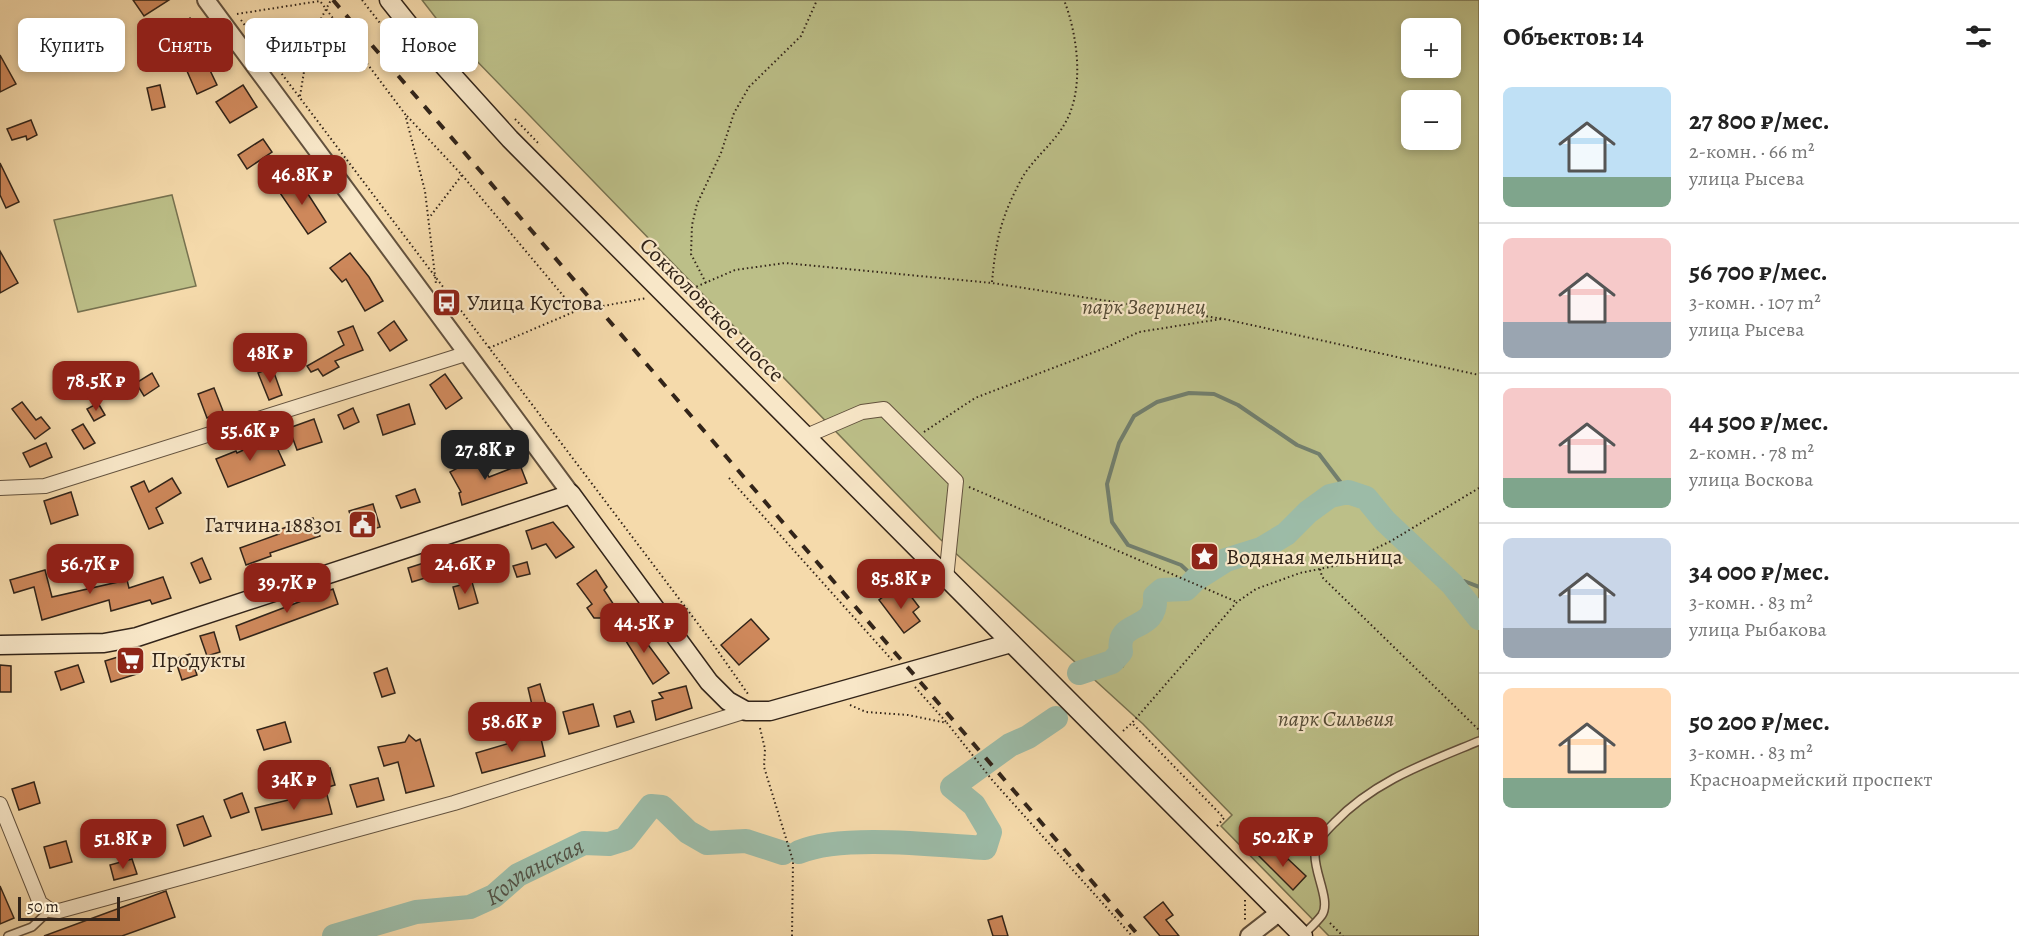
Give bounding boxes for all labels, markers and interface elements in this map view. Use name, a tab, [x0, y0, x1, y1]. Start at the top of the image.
chip: Купить	[18, 18, 125, 72]
chip: Снять	[137, 18, 233, 72]
chip: Фильтры	[245, 18, 368, 72]
chip: Новое	[380, 18, 478, 72]
map controls	[1401, 18, 1461, 150]
button: +	[1401, 18, 1461, 78]
text: Объектов: 14	[1503, 19, 1644, 54]
icon: filters	[1962, 20, 1995, 53]
button: −	[1401, 90, 1461, 150]
text: 27 800 ₽/мес.	[1689, 103, 1830, 138]
icon: home	[1551, 111, 1623, 183]
text: 2-комн. · 66 m²	[1689, 138, 1814, 165]
pin: 46.8K ₽	[247, 155, 357, 206]
text: 46.8K ₽	[272, 161, 332, 188]
text: улица Рысева	[1689, 165, 1804, 192]
street label: Сокколовское шоссе	[633, 231, 791, 389]
text: 56 700 ₽/мес.	[1689, 254, 1828, 289]
icon: home	[1551, 262, 1623, 334]
bus stop icon: Улица Кустова	[430, 287, 462, 319]
place label: Улица Кустова	[467, 288, 604, 318]
text: 3-комн. · 107 m²	[1689, 289, 1821, 316]
park label: парк Зверинец	[1082, 292, 1206, 322]
text: улица Рысева	[1689, 316, 1804, 343]
pin: 48K ₽	[228, 333, 312, 384]
text: 48K ₽	[247, 339, 293, 366]
pin: 78.5K ₽	[41, 361, 151, 412]
text: 78.5K ₽	[67, 367, 125, 394]
text: 44 500 ₽/мес.	[1689, 404, 1829, 439]
pin: 55.6K ₽	[195, 411, 305, 462]
icon: home	[1551, 412, 1623, 484]
text: 55.6K ₽	[221, 417, 279, 444]
pin: 27.8K ₽	[430, 430, 540, 481]
text: 27.8K ₽	[455, 436, 515, 463]
text: 2-комн. · 78 m²	[1689, 439, 1814, 466]
text: улица Воскова	[1689, 466, 1813, 493]
public building icon: Гатчина 188301	[347, 509, 379, 541]
place label: Гатчина 188301	[205, 510, 342, 540]
place icon: Водяная мельница	[1189, 541, 1221, 573]
place label: Водяная мельница	[1226, 542, 1404, 572]
pin: 56.7K ₽	[35, 544, 145, 595]
pin: 24.6K ₽	[410, 544, 520, 595]
text: 56.7K ₽	[61, 550, 119, 577]
text: 24.6K ₽	[435, 550, 495, 577]
text: 34 000 ₽/мес.	[1689, 554, 1830, 589]
pin: 85.8K ₽	[846, 559, 956, 610]
icon: home	[1551, 562, 1623, 634]
pin: 39.7K ₽	[232, 563, 342, 614]
text: 85.8K ₽	[871, 565, 931, 592]
text: 39.7K ₽	[258, 569, 316, 596]
text: 3-комн. · 83 m²	[1689, 589, 1813, 616]
pin: 44.5K ₽	[589, 603, 699, 654]
text: 44.5K ₽	[614, 609, 674, 636]
text: улица Рыбакова	[1689, 616, 1827, 643]
supermarket icon: Продукты	[114, 644, 146, 676]
place label: Продукты	[151, 645, 246, 675]
pin: 58.6K ₽	[457, 702, 567, 753]
park label: парк Сильвия	[1278, 704, 1394, 734]
text: 50 200 ₽/мес.	[1689, 704, 1830, 739]
text: 58.6K ₽	[482, 708, 542, 735]
icon: home	[1551, 712, 1623, 784]
text: 3-комн. · 83 m²	[1689, 739, 1813, 766]
pin: 34K ₽	[252, 760, 336, 811]
text: 34K ₽	[272, 766, 316, 793]
text: Красноармейский проспект	[1689, 766, 1932, 793]
pin: 50.2K ₽	[1228, 817, 1338, 868]
pin: 51.8K ₽	[68, 819, 178, 870]
text: 50.2K ₽	[1253, 823, 1313, 850]
text: 51.8K ₽	[94, 825, 152, 852]
water label: Колпанская	[481, 830, 589, 914]
scale bar	[18, 894, 120, 922]
text: 50 m	[27, 896, 59, 918]

